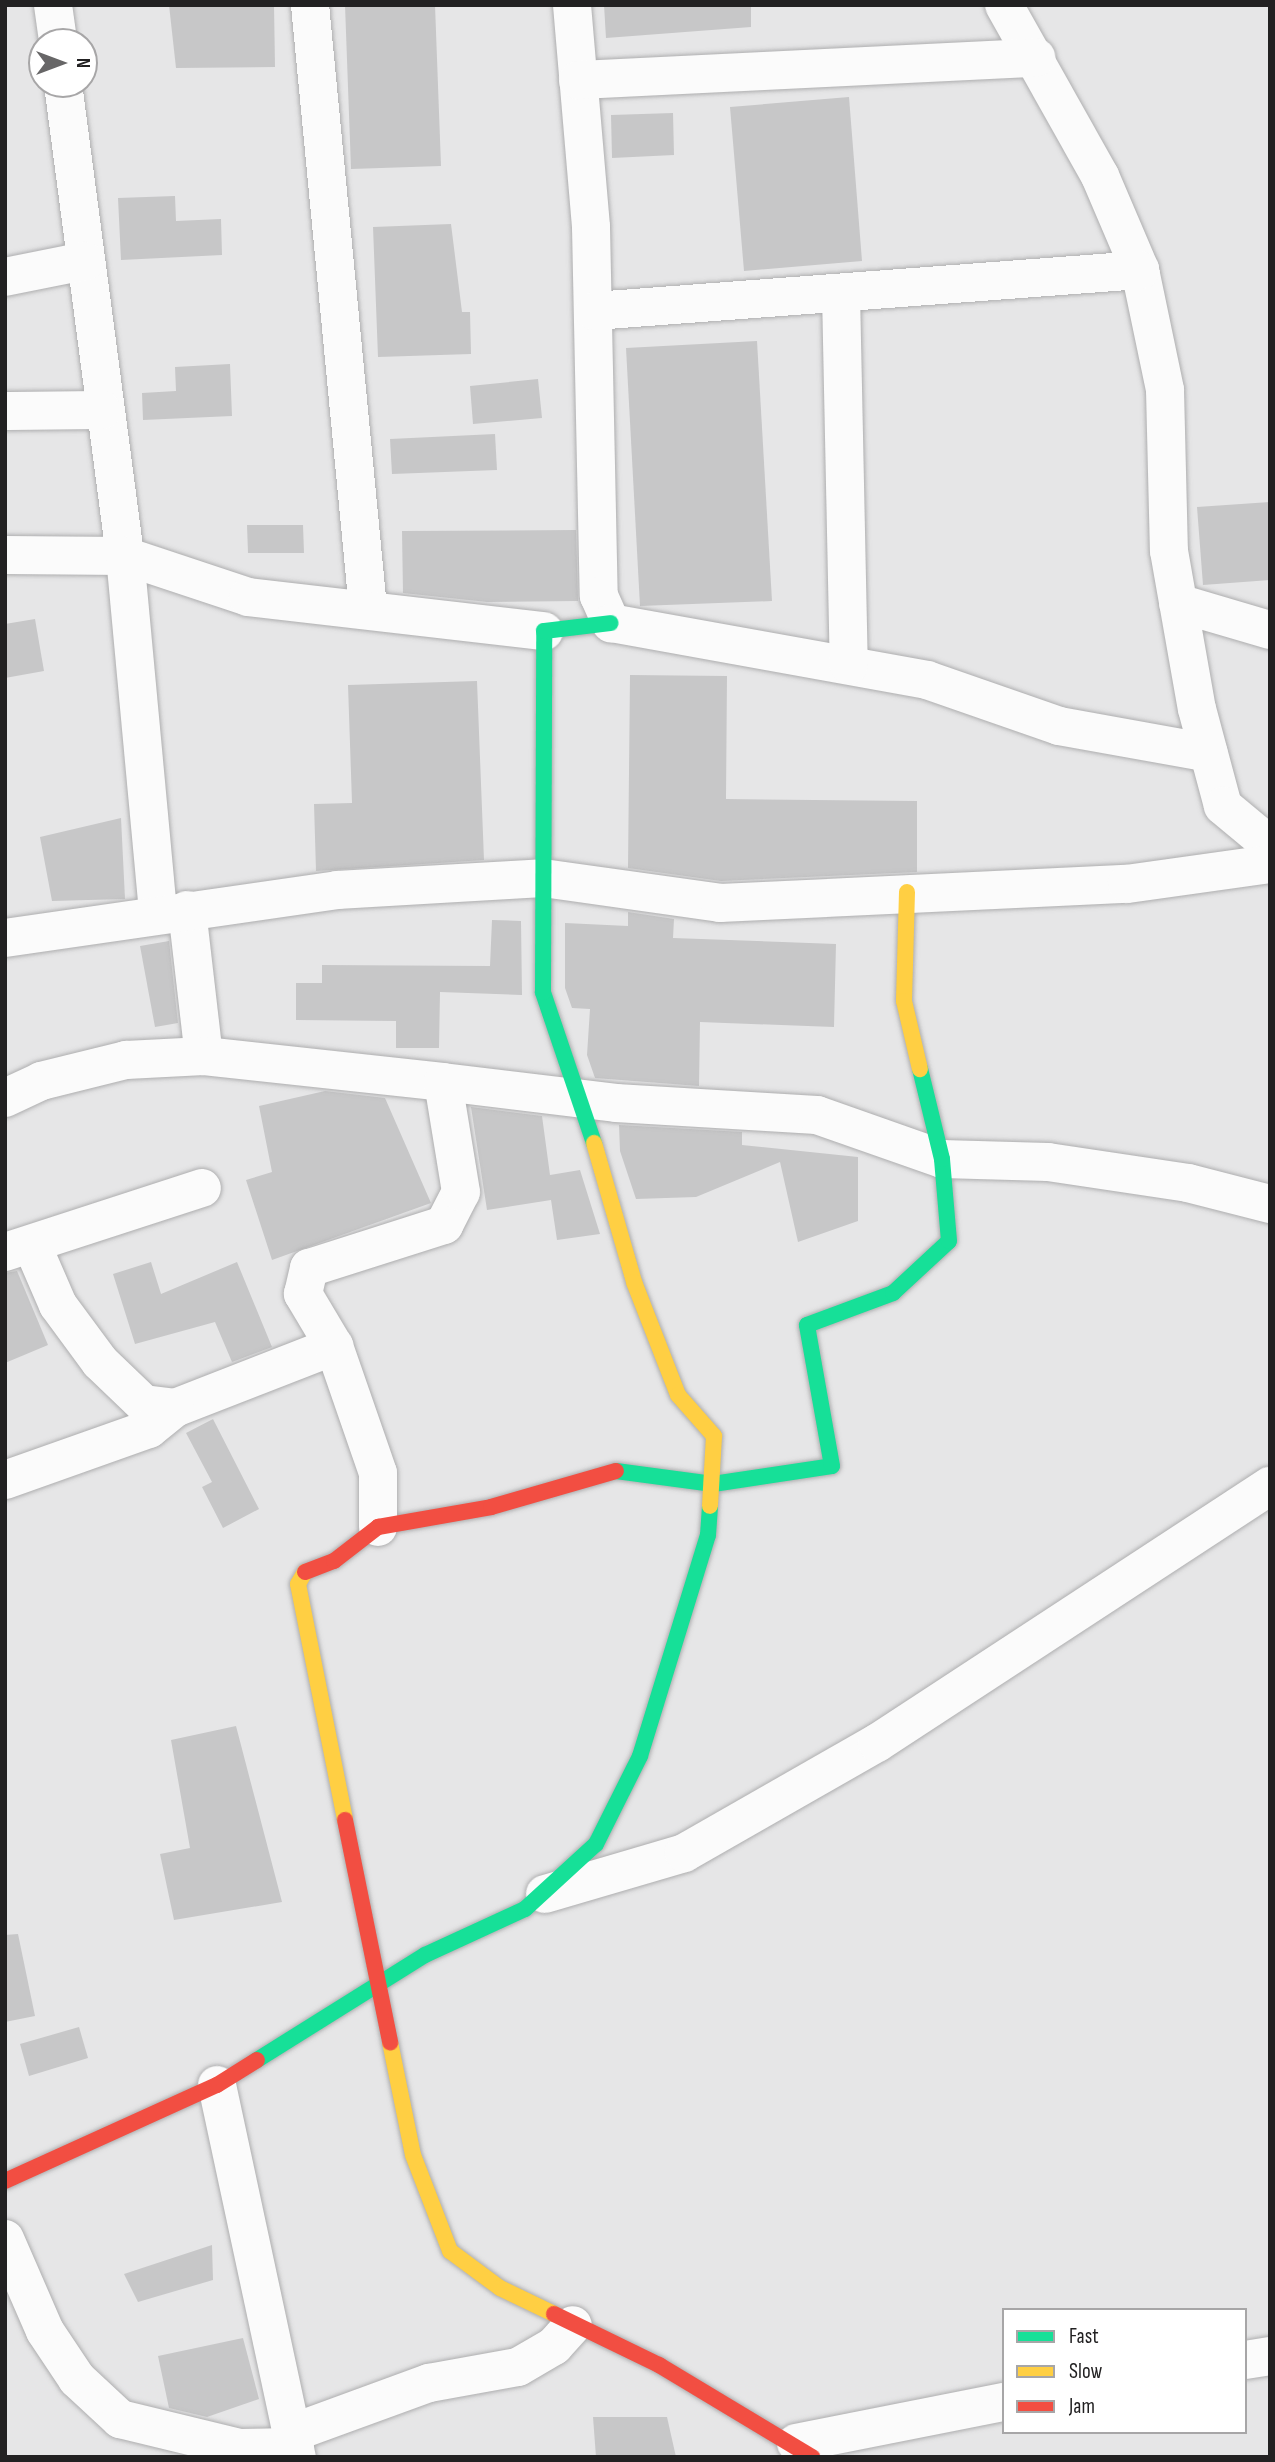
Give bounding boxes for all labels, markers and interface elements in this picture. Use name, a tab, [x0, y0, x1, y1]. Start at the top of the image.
north arrow	[28, 28, 98, 98]
text: N	[71, 58, 94, 68]
legend	[1002, 2308, 1247, 2434]
text: Fast	[1069, 2324, 1099, 2349]
text: Slow	[1069, 2359, 1102, 2384]
text: Jam	[1069, 2394, 1095, 2419]

